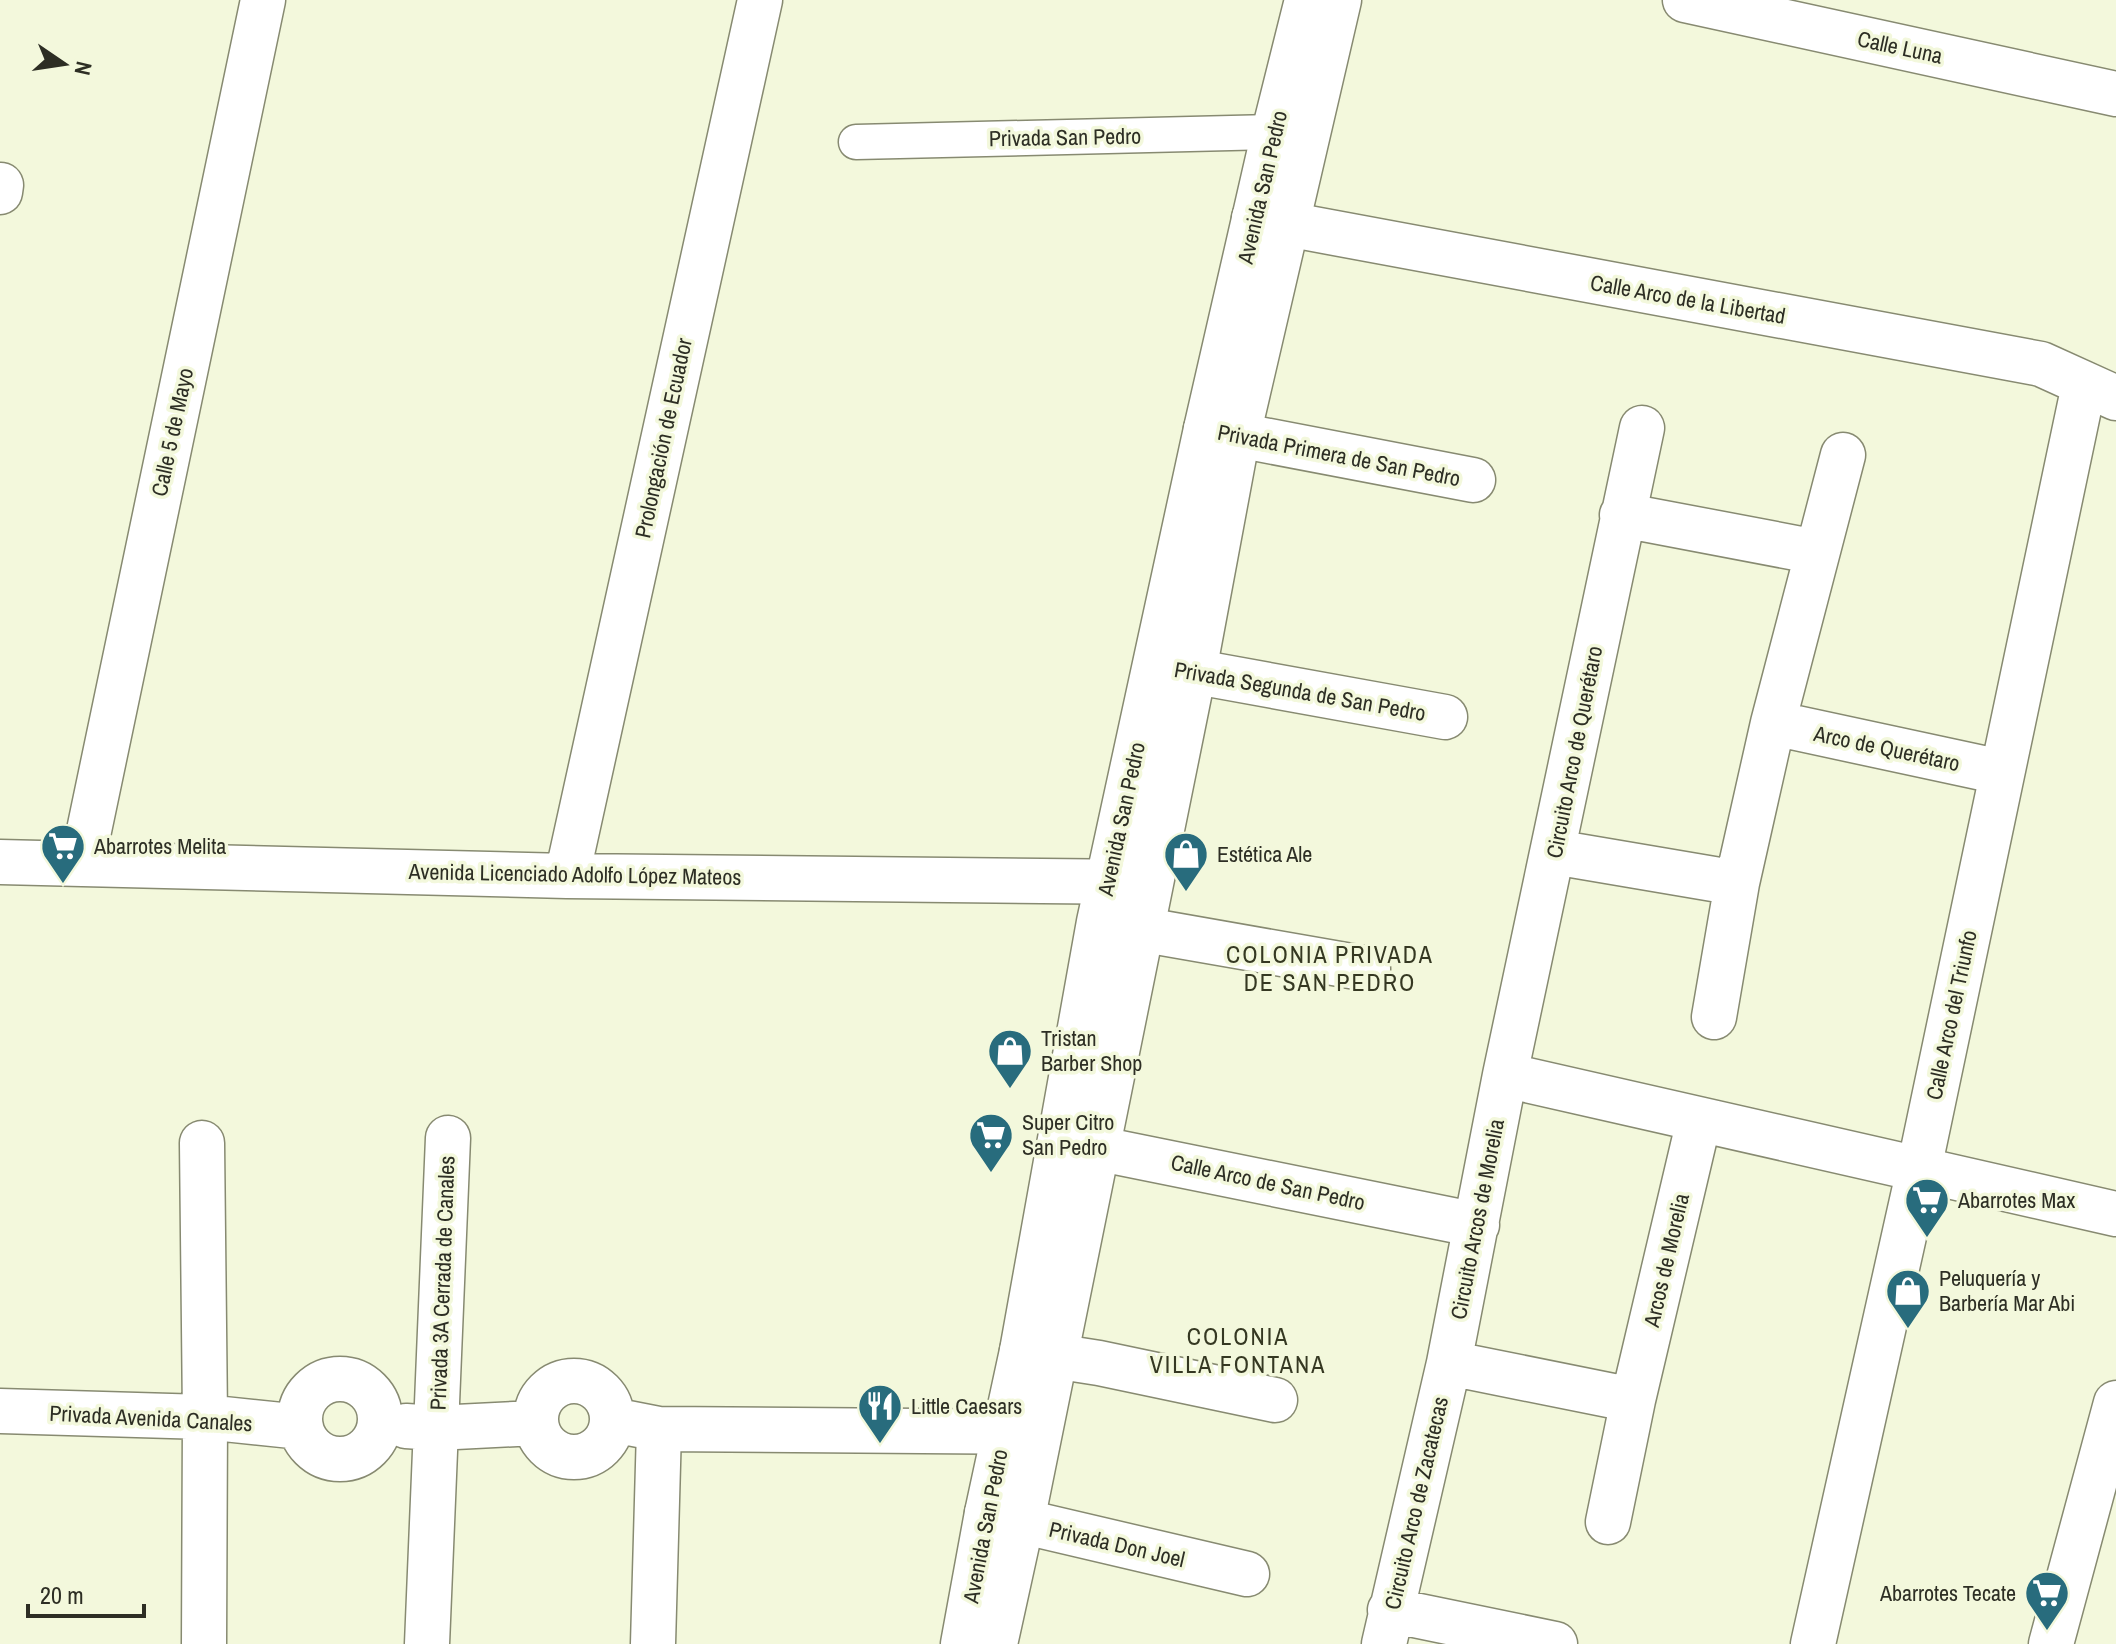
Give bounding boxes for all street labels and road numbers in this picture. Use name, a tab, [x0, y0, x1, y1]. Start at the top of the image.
street label: Calle Luna	[1855, 23, 1945, 71]
street label: Avenida San Pedro	[1230, 108, 1294, 267]
street label: Privada San Pedro	[989, 121, 1141, 153]
street label: Calle Arco de la Libertad	[1588, 267, 1788, 331]
street label: Prolongación de Ecuador	[627, 335, 699, 541]
street label: Calle 5 de Mayo	[144, 365, 200, 499]
street label: Privada Primera de San Pedro	[1215, 417, 1463, 493]
street label: Circuito Arco de Querétaro	[1539, 643, 1609, 861]
street label: Privada Segunda de San Pedro	[1172, 654, 1428, 728]
street label: Arco de Querétaro	[1810, 718, 1963, 778]
street label: Avenida San Pedro	[1090, 740, 1152, 899]
street label: Avenida Licenciado Adolfo López Mateos	[407, 856, 742, 892]
street label: Calle Arco del Triunfo	[1918, 928, 1984, 1102]
street label: Circuito Arcos de Morelia	[1443, 1116, 1511, 1322]
street label: Calle Arco de San Pedro	[1168, 1147, 1368, 1217]
street label: Privada 3A Cerrada de Canales	[423, 1155, 461, 1411]
street label: Arcos de Morelia	[1636, 1190, 1696, 1331]
street label: Circuito Arco de Zacatecas	[1377, 1394, 1455, 1612]
street label: Privada Avenida Canales	[49, 1398, 253, 1438]
street label: Avenida San Pedro	[955, 1446, 1015, 1606]
street label: Privada Don Joel	[1046, 1514, 1188, 1574]

